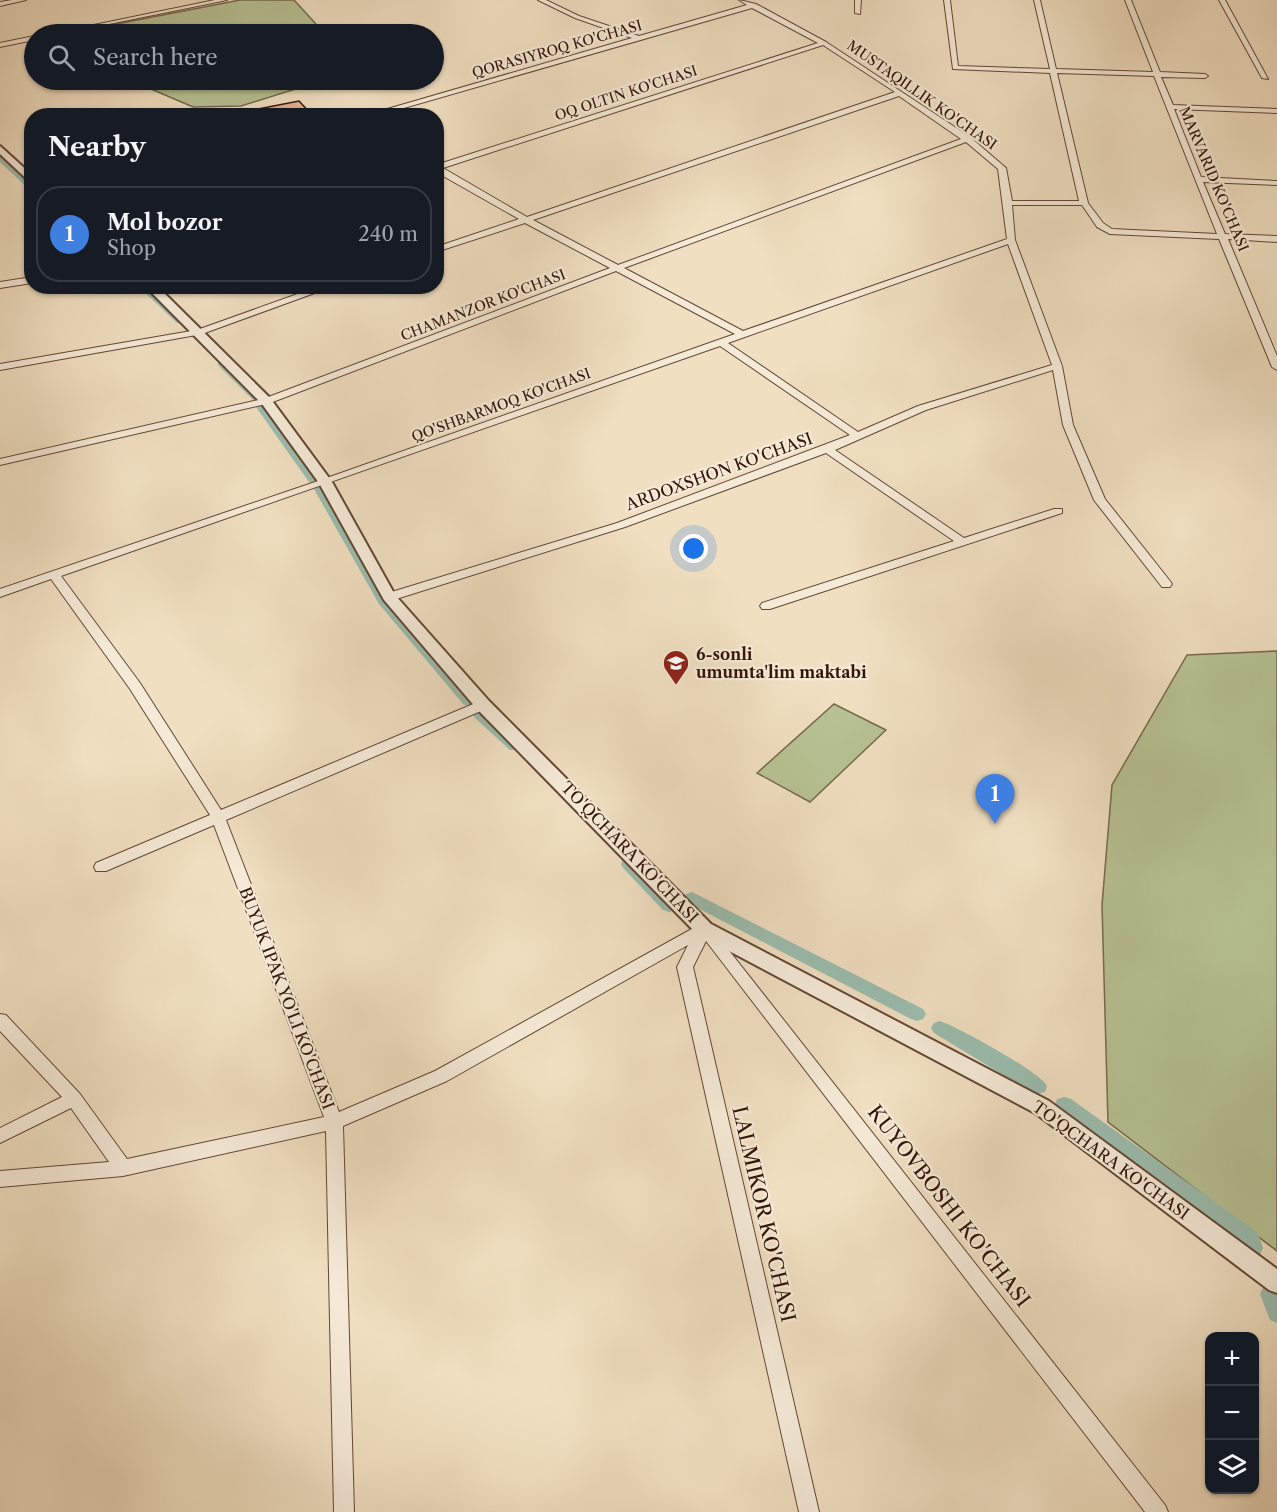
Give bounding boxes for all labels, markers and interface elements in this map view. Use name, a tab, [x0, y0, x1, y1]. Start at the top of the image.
street label: QORASIYROQ KO'CHASI	[470, 16, 644, 82]
search box	[24, 24, 444, 90]
street label: MUSTAQILLIK KO'CHASI	[844, 36, 1000, 154]
icon: search	[45, 41, 78, 74]
text: Search here	[93, 44, 218, 71]
street label: OQ OLTIN KO'CHASI	[552, 61, 700, 125]
street label: MARVARID KO'CHASI	[1175, 104, 1253, 254]
text: Nearby	[48, 131, 146, 163]
text: Mol bozor	[107, 209, 223, 236]
text: 1	[65, 222, 74, 246]
text: 240 m	[358, 222, 418, 246]
text: Shop	[107, 236, 156, 260]
street label: CHAMANZOR KO'CHASI	[398, 265, 568, 345]
street label: QO'SHBARMOQ KO'CHASI	[409, 364, 593, 446]
street label: ARDOXSHON KO'CHASI	[622, 428, 815, 514]
your location	[679, 534, 708, 563]
place label: 6-sonli umumta'lim maktabi	[696, 644, 867, 682]
school or university icon: 6-sonli umumta'lim maktabi	[661, 648, 691, 686]
pin: 1	[976, 774, 1014, 824]
street label: TO'QCHARA KO'CHASI	[557, 777, 703, 927]
street label: BUYUK IPAK YO'LI KO'CHASI	[235, 884, 339, 1112]
street label: TO'QCHARA KO'CHASI	[1029, 1096, 1193, 1224]
street label: KUYOVBOSHI KO'CHASI	[863, 1100, 1035, 1312]
street label: LALMIKOR KO'CHASI	[727, 1104, 801, 1324]
map controls	[1205, 1332, 1259, 1494]
button: +	[1205, 1332, 1259, 1386]
button: −	[1205, 1386, 1259, 1440]
button: layers	[1205, 1440, 1259, 1494]

